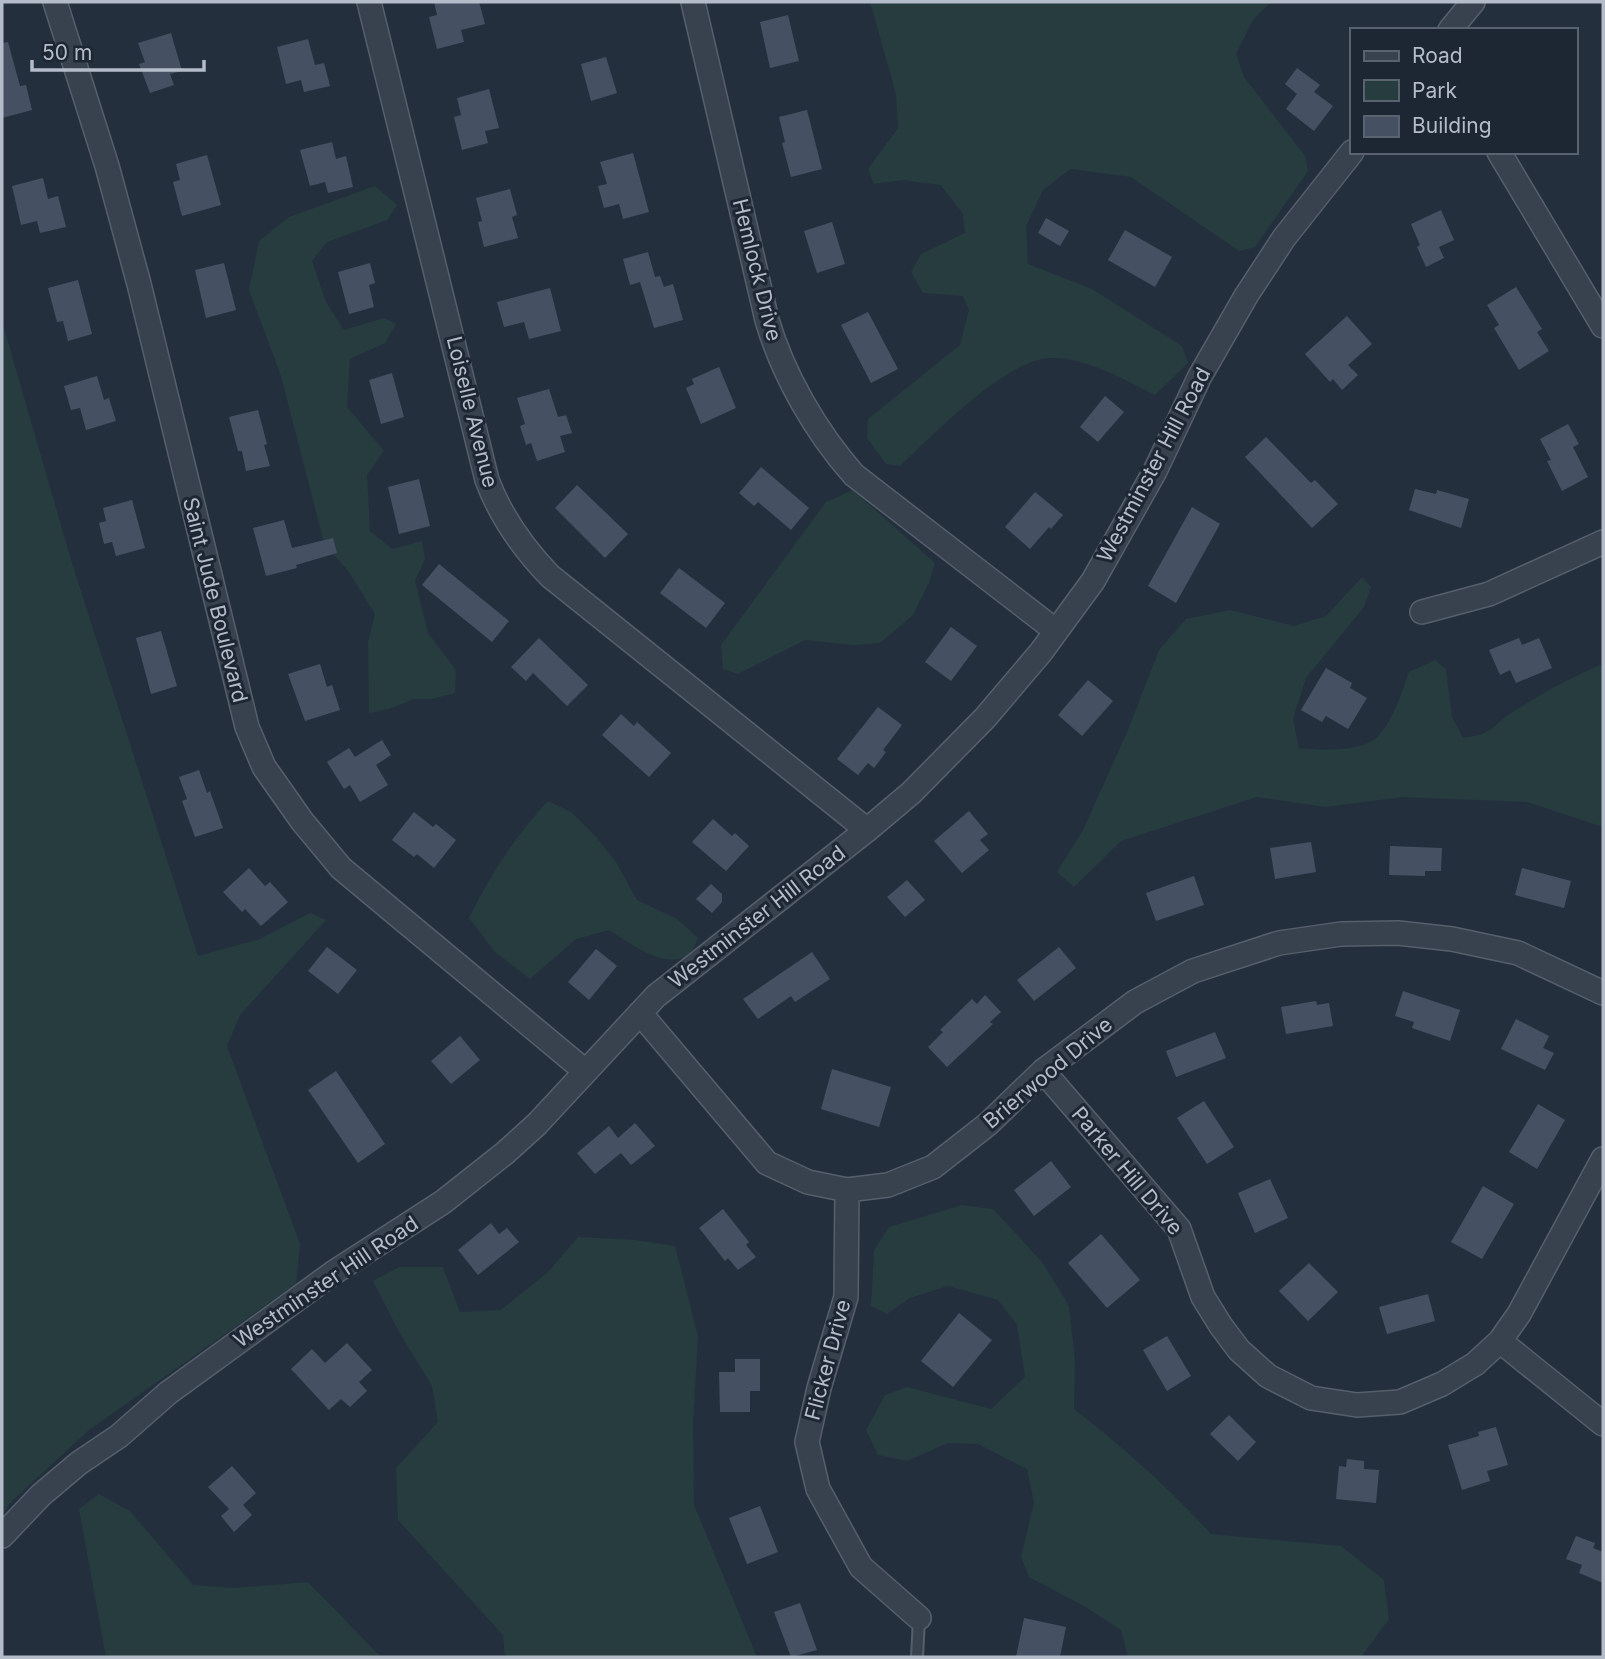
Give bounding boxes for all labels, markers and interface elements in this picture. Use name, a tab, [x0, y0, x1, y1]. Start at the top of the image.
scale bar	[32, 28, 203, 72]
legend	[1350, 28, 1577, 154]
text: 50 m	[42, 40, 92, 65]
text: Road	[1412, 43, 1463, 68]
text: Park	[1412, 78, 1457, 103]
text: Building	[1412, 113, 1492, 138]
street label: Hemlock Drive	[728, 196, 787, 343]
street label: Loiselle Avenue	[442, 334, 503, 490]
street label: Westminster Hill Road	[1092, 363, 1216, 566]
street label: Saint Jude Boulevard	[178, 495, 253, 705]
street label: Westminster Hill Road	[664, 840, 850, 993]
street label: Brierwood Drive	[978, 1012, 1117, 1134]
street label: Parker Hill Drive	[1067, 1102, 1188, 1240]
street label: Westminster Hill Road	[229, 1211, 423, 1353]
street label: Flicker Drive	[799, 1297, 856, 1423]

